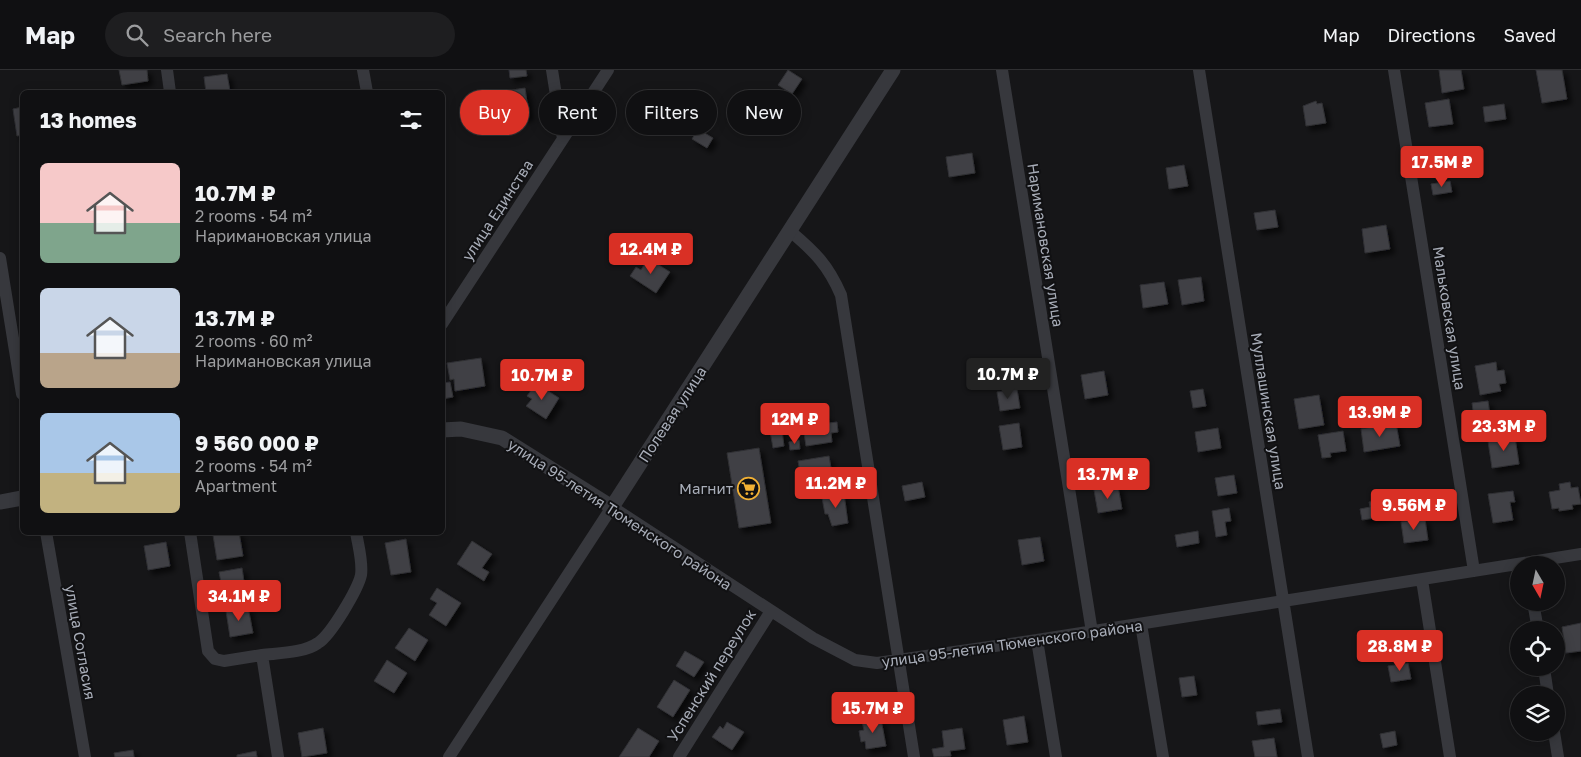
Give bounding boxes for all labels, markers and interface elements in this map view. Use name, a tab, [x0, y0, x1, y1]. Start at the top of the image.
search box	[105, 12, 455, 57]
text: Map	[25, 20, 75, 49]
icon: search	[123, 21, 151, 49]
text: Search here	[163, 23, 272, 46]
text: Map	[1323, 24, 1359, 46]
text: Directions	[1387, 24, 1475, 46]
text: Saved	[1503, 24, 1556, 46]
chip: Buy	[460, 90, 529, 135]
chip: Rent	[539, 90, 616, 135]
chip: Filters	[626, 90, 717, 135]
chip: New	[727, 90, 801, 135]
icon: filters	[397, 106, 425, 134]
text: 13 homes	[40, 107, 137, 133]
pin: 17.5M ₽	[1396, 146, 1488, 188]
text: 17.5M ₽	[1412, 152, 1472, 172]
street label: улица Единства	[458, 156, 536, 264]
street label: Наримановская улица	[1024, 162, 1068, 328]
text: 10.7M ₽	[195, 180, 276, 206]
icon: home	[80, 183, 140, 243]
text: 2 rooms · 54 m²	[195, 206, 312, 226]
text: Наримановская улица	[195, 226, 372, 246]
pin: 12.4M ₽	[605, 232, 697, 275]
text: 12.4M ₽	[620, 239, 682, 259]
street label: Мальковская улица	[1430, 245, 1470, 391]
text: 13.7M ₽	[195, 305, 275, 331]
icon: home	[80, 308, 140, 368]
text: 2 rooms · 60 m²	[195, 331, 313, 351]
street label: Муллашинская улица	[1248, 331, 1290, 491]
text: Наримановская улица	[195, 351, 372, 371]
pin: 10.7M ₽	[496, 358, 588, 401]
pin: 10.7M ₽	[962, 358, 1054, 400]
street label: Полевая улица	[634, 363, 710, 465]
text: 10.7M ₽	[977, 364, 1039, 384]
text: 10.7M ₽	[511, 365, 573, 385]
pin: 13.9M ₽	[1334, 396, 1426, 438]
pin: 12M ₽	[760, 402, 830, 445]
text: 13.9M ₽	[1349, 402, 1411, 422]
text: 12M ₽	[771, 409, 819, 429]
pin: 23.3M ₽	[1458, 410, 1550, 452]
text: 23.3M ₽	[1472, 416, 1536, 436]
text: 9 560 000 ₽	[195, 430, 319, 456]
icon: home	[80, 433, 140, 493]
street label: улица 95-летия Тюменского района	[505, 435, 735, 593]
text: 2 rooms · 54 m²	[195, 456, 312, 476]
pin: 13.7M ₽	[1062, 458, 1154, 500]
text: 13.7M ₽	[1078, 464, 1138, 484]
pin: 11.2M ₽	[790, 466, 882, 509]
text: 11.2M ₽	[806, 473, 866, 493]
text: Apartment	[195, 476, 277, 496]
supermarket icon: Магнит	[737, 476, 761, 500]
place label: Магнит	[679, 479, 734, 497]
pin: 9.56M ₽	[1368, 488, 1460, 531]
text: 9.56M ₽	[1382, 495, 1446, 515]
north arrow	[1510, 556, 1565, 611]
map controls	[1510, 556, 1565, 741]
pin: 34.1M ₽	[193, 580, 285, 622]
street label: улица Согласия	[62, 583, 100, 701]
text: 34.1M ₽	[208, 586, 270, 606]
street label: Успенский переулок	[663, 605, 759, 745]
street label: улица 95-летия Тюменского района	[880, 616, 1144, 670]
button: locate	[1510, 621, 1565, 676]
pin: 28.8M ₽	[1354, 630, 1446, 672]
text: 28.8M ₽	[1368, 636, 1432, 656]
button: layers	[1510, 686, 1565, 741]
pin: 15.7M ₽	[827, 692, 919, 734]
text: 15.7M ₽	[843, 698, 903, 718]

